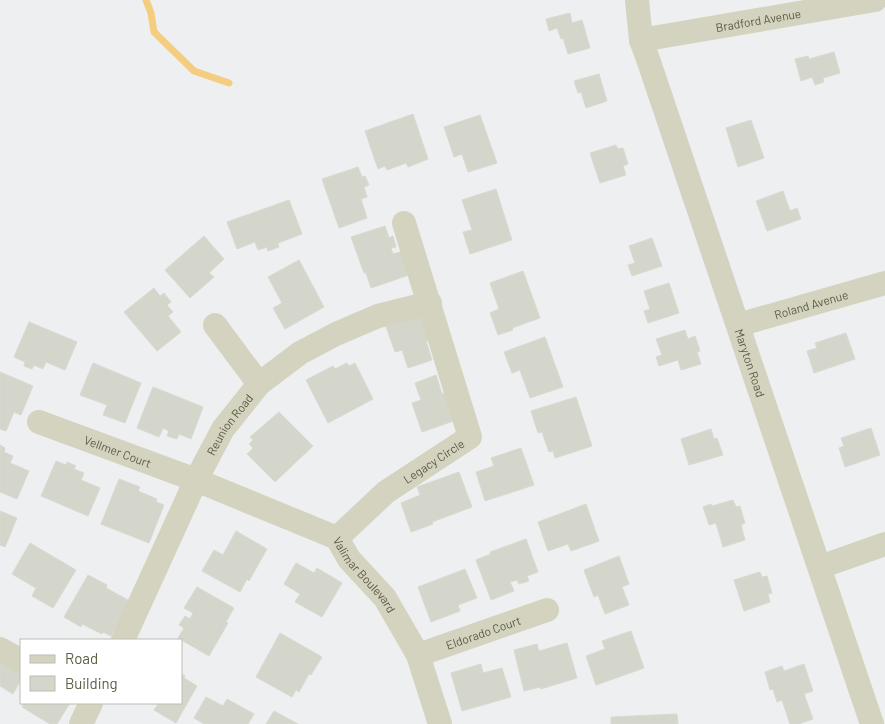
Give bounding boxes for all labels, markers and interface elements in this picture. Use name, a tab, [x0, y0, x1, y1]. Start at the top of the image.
street label: Bradford Avenue	[715, 6, 802, 34]
street label: Roland Avenue	[772, 287, 850, 321]
street label: Maryton Road	[732, 327, 768, 399]
street label: Reunion Road	[204, 391, 255, 457]
street label: Vellmer Court	[82, 432, 153, 470]
street label: Legacy Circle	[400, 436, 467, 486]
street label: Valimar Boulevard	[331, 534, 399, 615]
street label: Eldorado Court	[444, 613, 522, 652]
legend	[20, 639, 182, 704]
text: Road	[65, 649, 98, 667]
text: Building	[65, 674, 118, 692]

